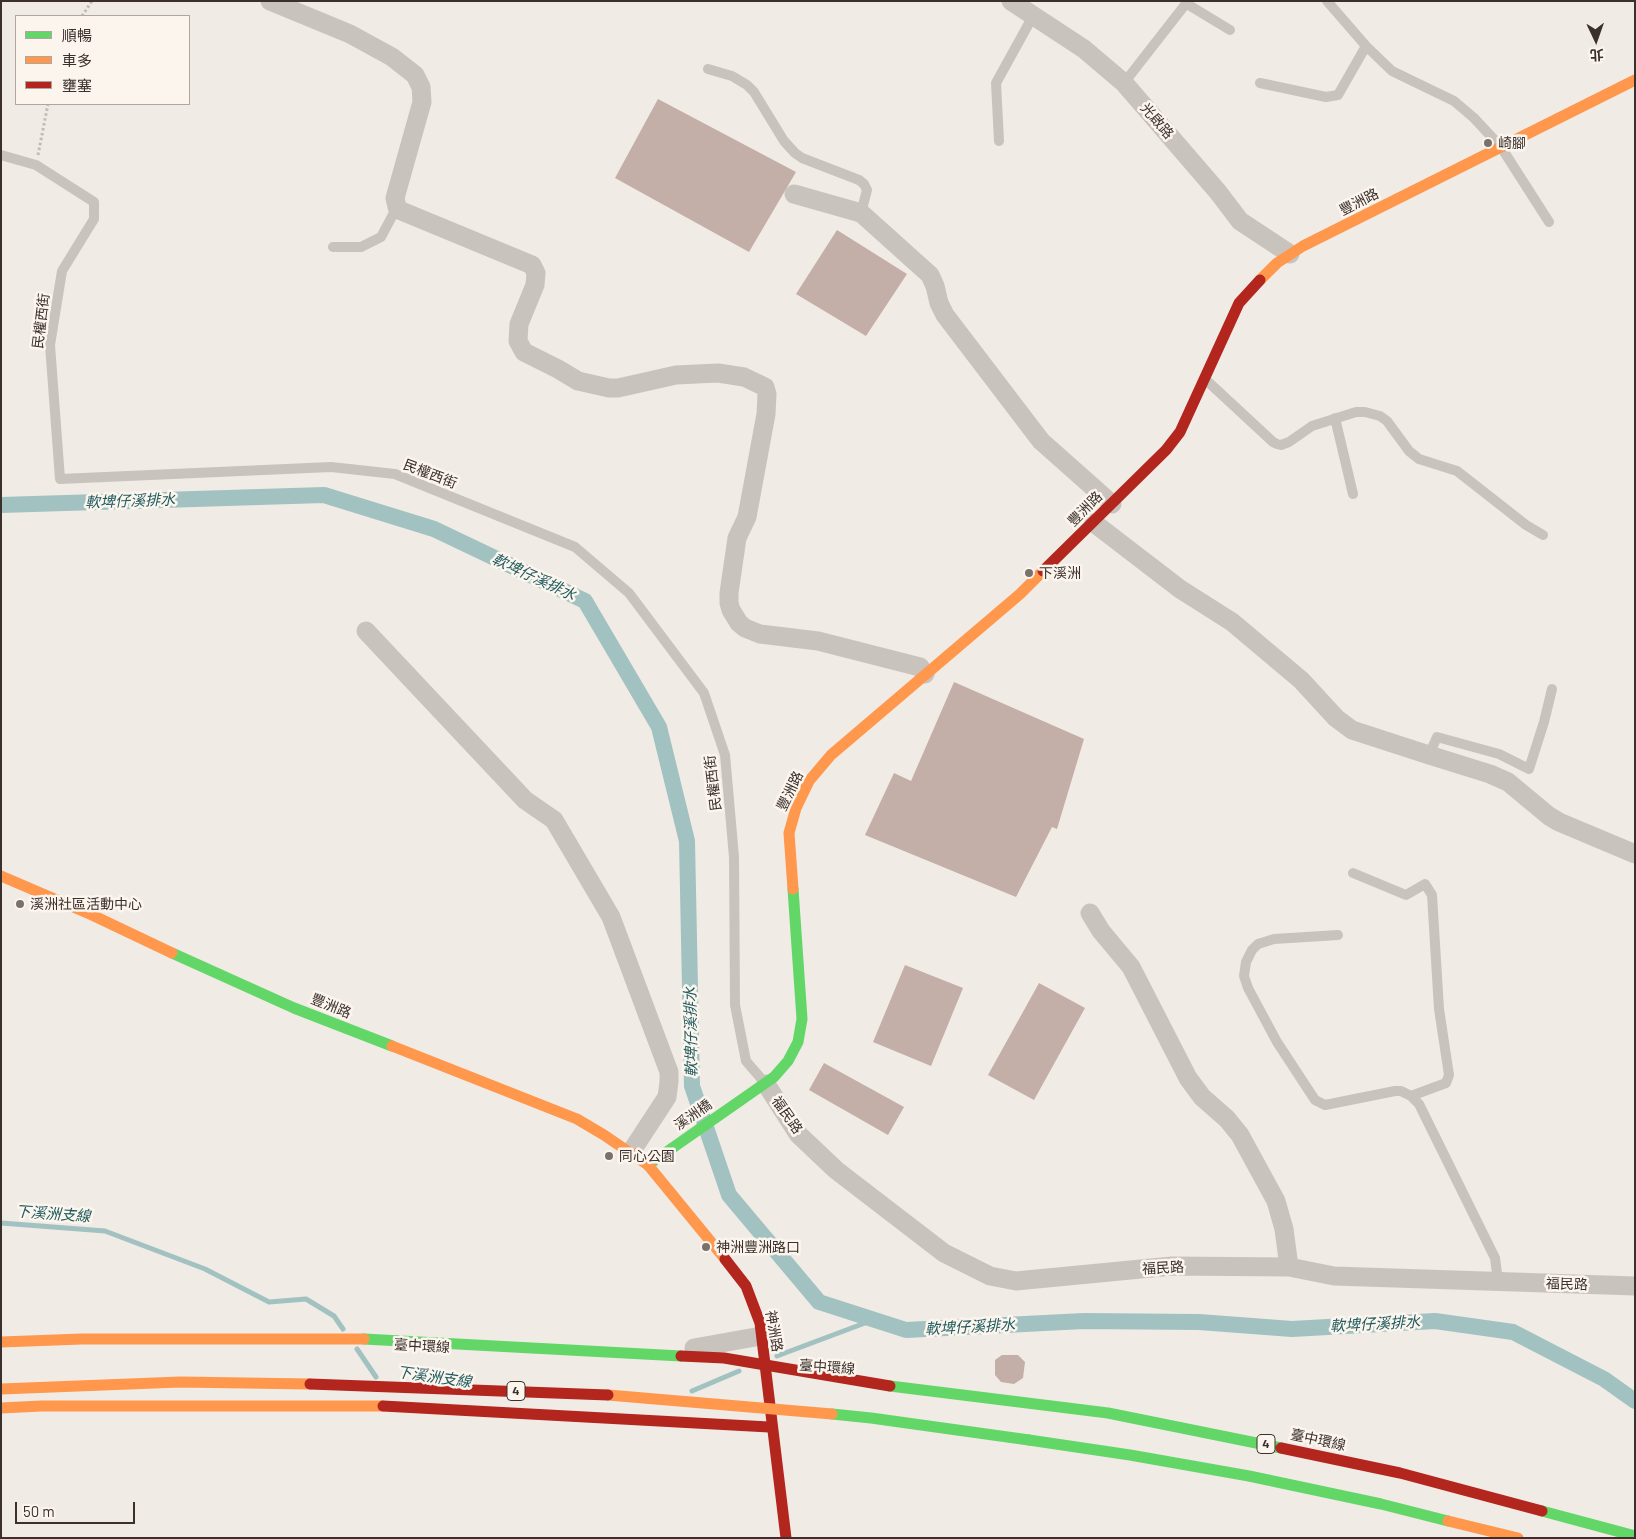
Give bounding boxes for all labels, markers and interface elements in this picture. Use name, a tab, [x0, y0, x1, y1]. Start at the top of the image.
legend	[15, 15, 190, 105]
north arrow	[1571, 15, 1621, 65]
text: 順暢	[62, 26, 92, 44]
text: 北	[1589, 47, 1604, 64]
text: 車多	[62, 51, 92, 69]
text: 壅塞	[62, 76, 92, 94]
street label: 光啟路	[1137, 100, 1177, 142]
place label: 崎腳	[1498, 135, 1526, 151]
marker: 崎腳	[1482, 137, 1494, 149]
street label: 豐洲路	[1336, 185, 1382, 219]
street label: 民權西街	[29, 292, 53, 350]
street label: 民權西街	[401, 456, 459, 492]
street label: 豐洲路	[1064, 488, 1106, 530]
water label: 軟埤仔溪排水	[85, 490, 175, 512]
water label: 軟埤仔溪排水	[489, 550, 579, 604]
place label: 下溪洲	[1039, 565, 1081, 581]
marker: 下溪洲	[1023, 567, 1035, 579]
street label: 民權西街	[701, 754, 725, 812]
street label: 豐洲路	[773, 768, 807, 814]
place label: 溪洲社區活動中心	[30, 896, 142, 912]
marker: 溪洲社區活動中心	[14, 898, 26, 910]
water label: 軟埤仔溪排水	[681, 987, 701, 1077]
street label: 豐洲路	[308, 990, 354, 1022]
street label: 福民路	[768, 1093, 806, 1137]
street label: 溪洲橋	[671, 1096, 715, 1134]
place label: 同心公園	[619, 1148, 675, 1164]
marker: 同心公園	[603, 1150, 615, 1162]
water label: 下溪洲支線	[15, 1202, 91, 1226]
place label: 神洲豐洲路口	[716, 1239, 800, 1255]
marker: 神洲豐洲路口	[700, 1241, 712, 1253]
street label: 福民路	[1142, 1259, 1184, 1277]
street label: 福民路	[1546, 1275, 1588, 1293]
street label: 神洲路	[762, 1309, 786, 1353]
water label: 軟埤仔溪排水	[1330, 1313, 1420, 1335]
water label: 軟埤仔溪排水	[925, 1316, 1015, 1338]
street label: 臺中環線	[394, 1336, 450, 1356]
street label: 臺中環線	[798, 1357, 856, 1377]
water label: 下溪洲支線	[396, 1363, 472, 1391]
road number: 4	[507, 1382, 525, 1400]
street label: 臺中環線	[1289, 1426, 1347, 1454]
road number: 4	[1257, 1435, 1275, 1454]
scale bar	[18, 1492, 138, 1524]
text: 50 m	[23, 1502, 55, 1520]

